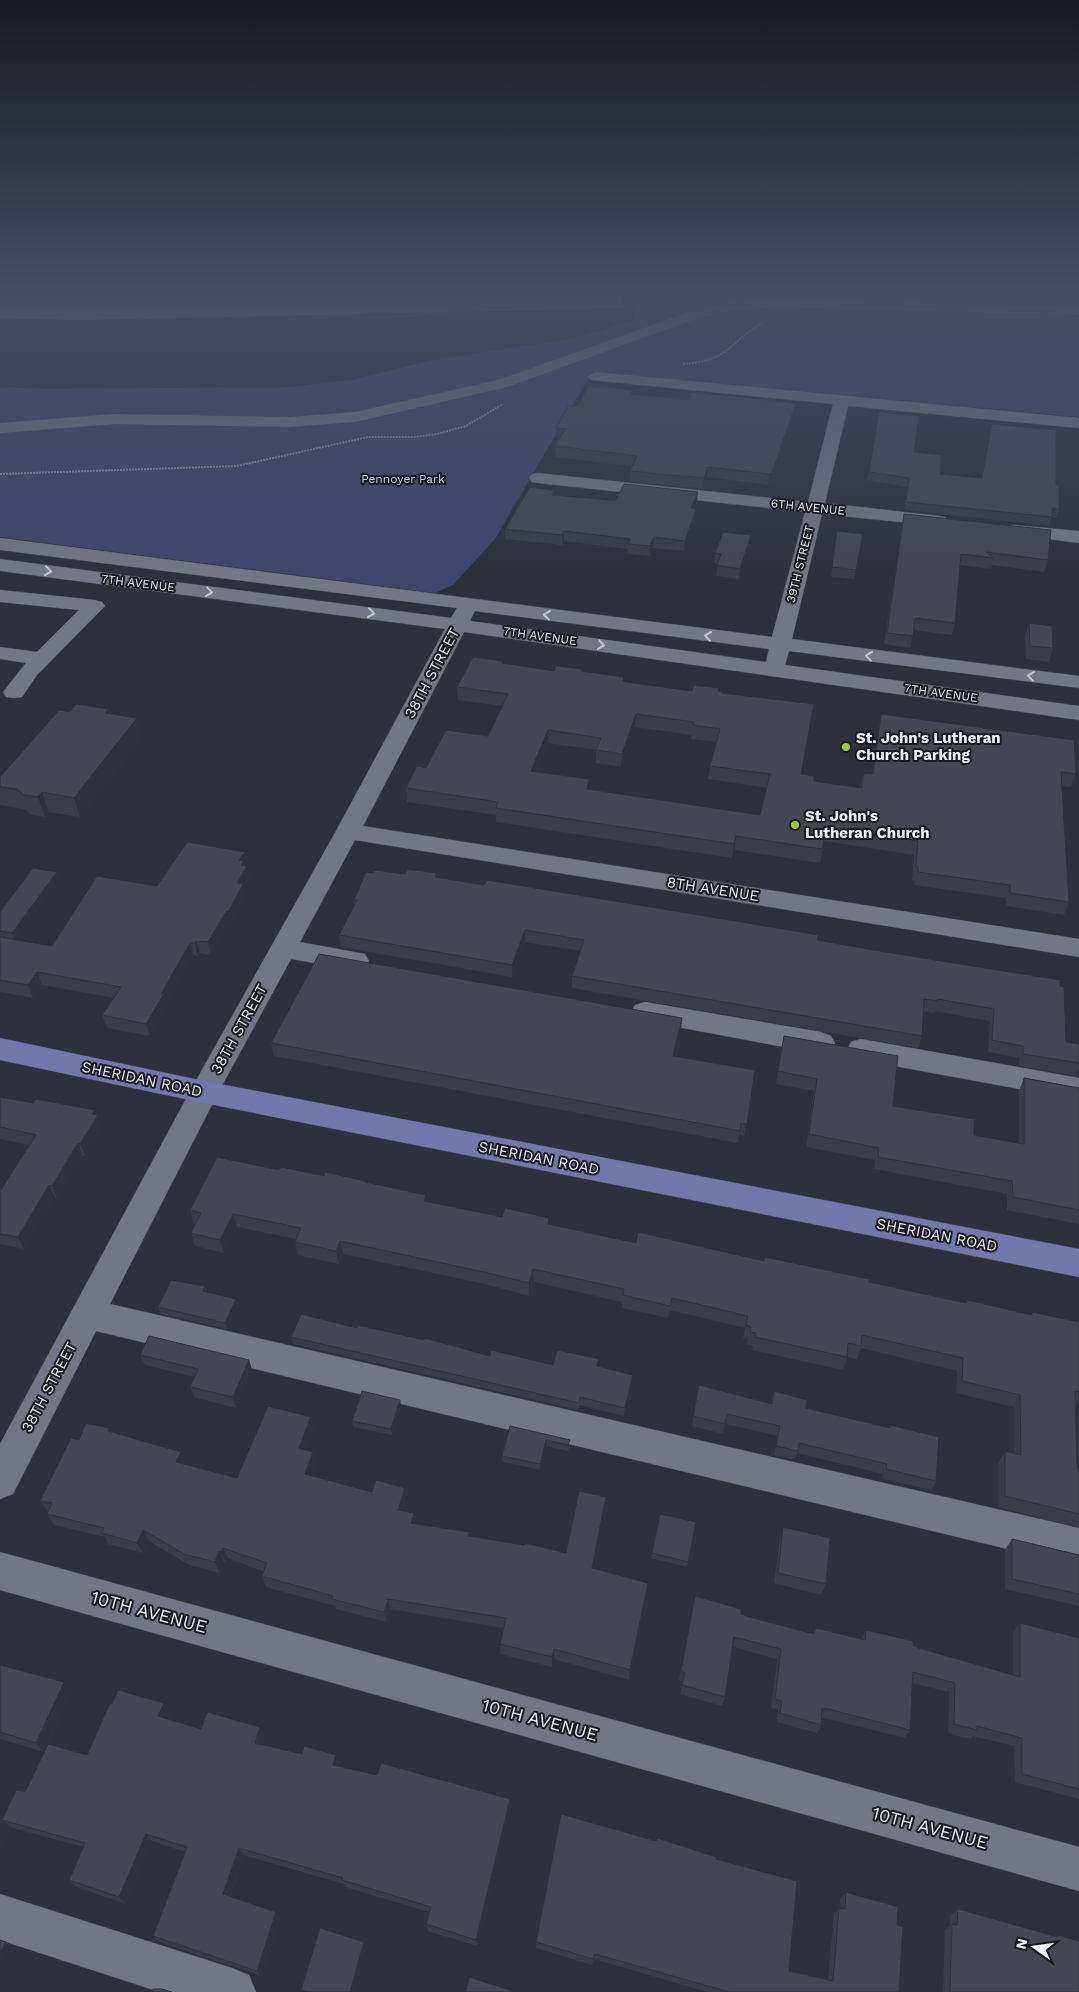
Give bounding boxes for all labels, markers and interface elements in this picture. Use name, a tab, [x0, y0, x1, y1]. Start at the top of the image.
park label: Pennoyer Park	[361, 472, 445, 486]
street label: 6TH AVENUE	[770, 496, 846, 518]
street label: 39TH STREET	[784, 524, 816, 604]
one-way arrow	[45, 565, 53, 576]
street label: 7TH AVENUE	[100, 572, 176, 594]
one-way arrow	[206, 586, 214, 597]
one-way arrow	[366, 608, 375, 618]
one-way arrow	[543, 610, 551, 621]
street label: 7TH AVENUE	[502, 624, 578, 648]
street label: 38TH STREET	[401, 625, 463, 721]
one-way arrow	[704, 631, 712, 642]
one-way arrow	[597, 639, 605, 650]
one-way arrow	[865, 651, 873, 662]
one-way arrow	[1026, 671, 1034, 682]
street label: 7TH AVENUE	[903, 681, 979, 705]
place label: St. John's Lutheran Church Parking	[856, 729, 1001, 764]
marker: St. John's Lutheran Church Parking	[840, 741, 852, 753]
place label: St. John's Lutheran Church	[805, 807, 930, 842]
marker: St. John's Lutheran Church	[789, 819, 801, 831]
street label: 8TH AVENUE	[666, 873, 760, 905]
street label: 38TH STREET	[207, 981, 271, 1077]
street label: SHERIDAN ROAD	[80, 1057, 204, 1101]
street label: SHERIDAN ROAD	[477, 1137, 601, 1179]
street label: SHERIDAN ROAD	[875, 1214, 999, 1256]
street label: 38TH STREET	[18, 1339, 80, 1435]
street label: 10TH AVENUE	[89, 1586, 209, 1637]
street label: 10TH AVENUE	[480, 1694, 600, 1745]
street label: 10TH AVENUE	[870, 1802, 990, 1853]
north arrow	[1009, 1922, 1059, 1972]
text: N	[1012, 1937, 1030, 1951]

